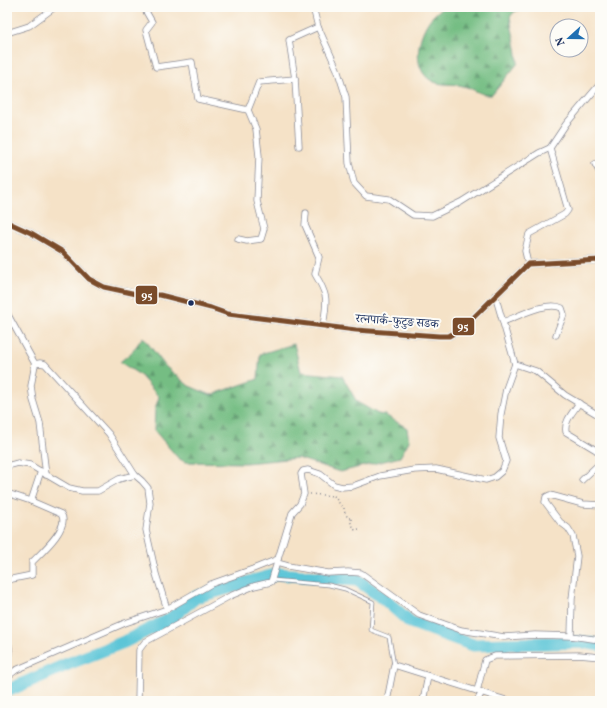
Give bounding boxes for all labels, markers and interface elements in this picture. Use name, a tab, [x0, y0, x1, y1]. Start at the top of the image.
north arrow	[549, 18, 589, 58]
text: N	[553, 35, 569, 47]
line badge: 95	[135, 285, 158, 305]
text: 95	[141, 289, 153, 304]
unlabelled marker	[186, 298, 196, 308]
street label: रत्नपार्क-फुटुङ सडक	[354, 311, 441, 333]
line badge: 95	[452, 317, 475, 336]
text: 95	[457, 320, 469, 335]

